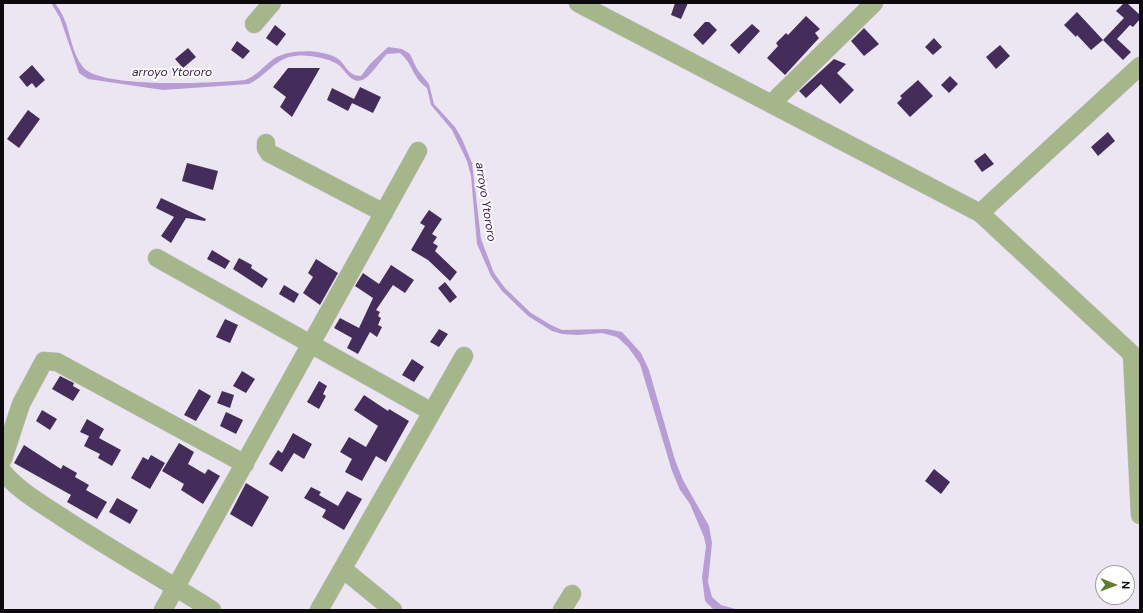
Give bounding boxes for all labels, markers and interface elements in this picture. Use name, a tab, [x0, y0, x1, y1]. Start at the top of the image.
water label: arroyo Ytororo	[132, 66, 212, 80]
water label: arroyo Ytororo	[472, 161, 498, 243]
north arrow	[1095, 565, 1135, 605]
text: N	[1119, 581, 1133, 589]

